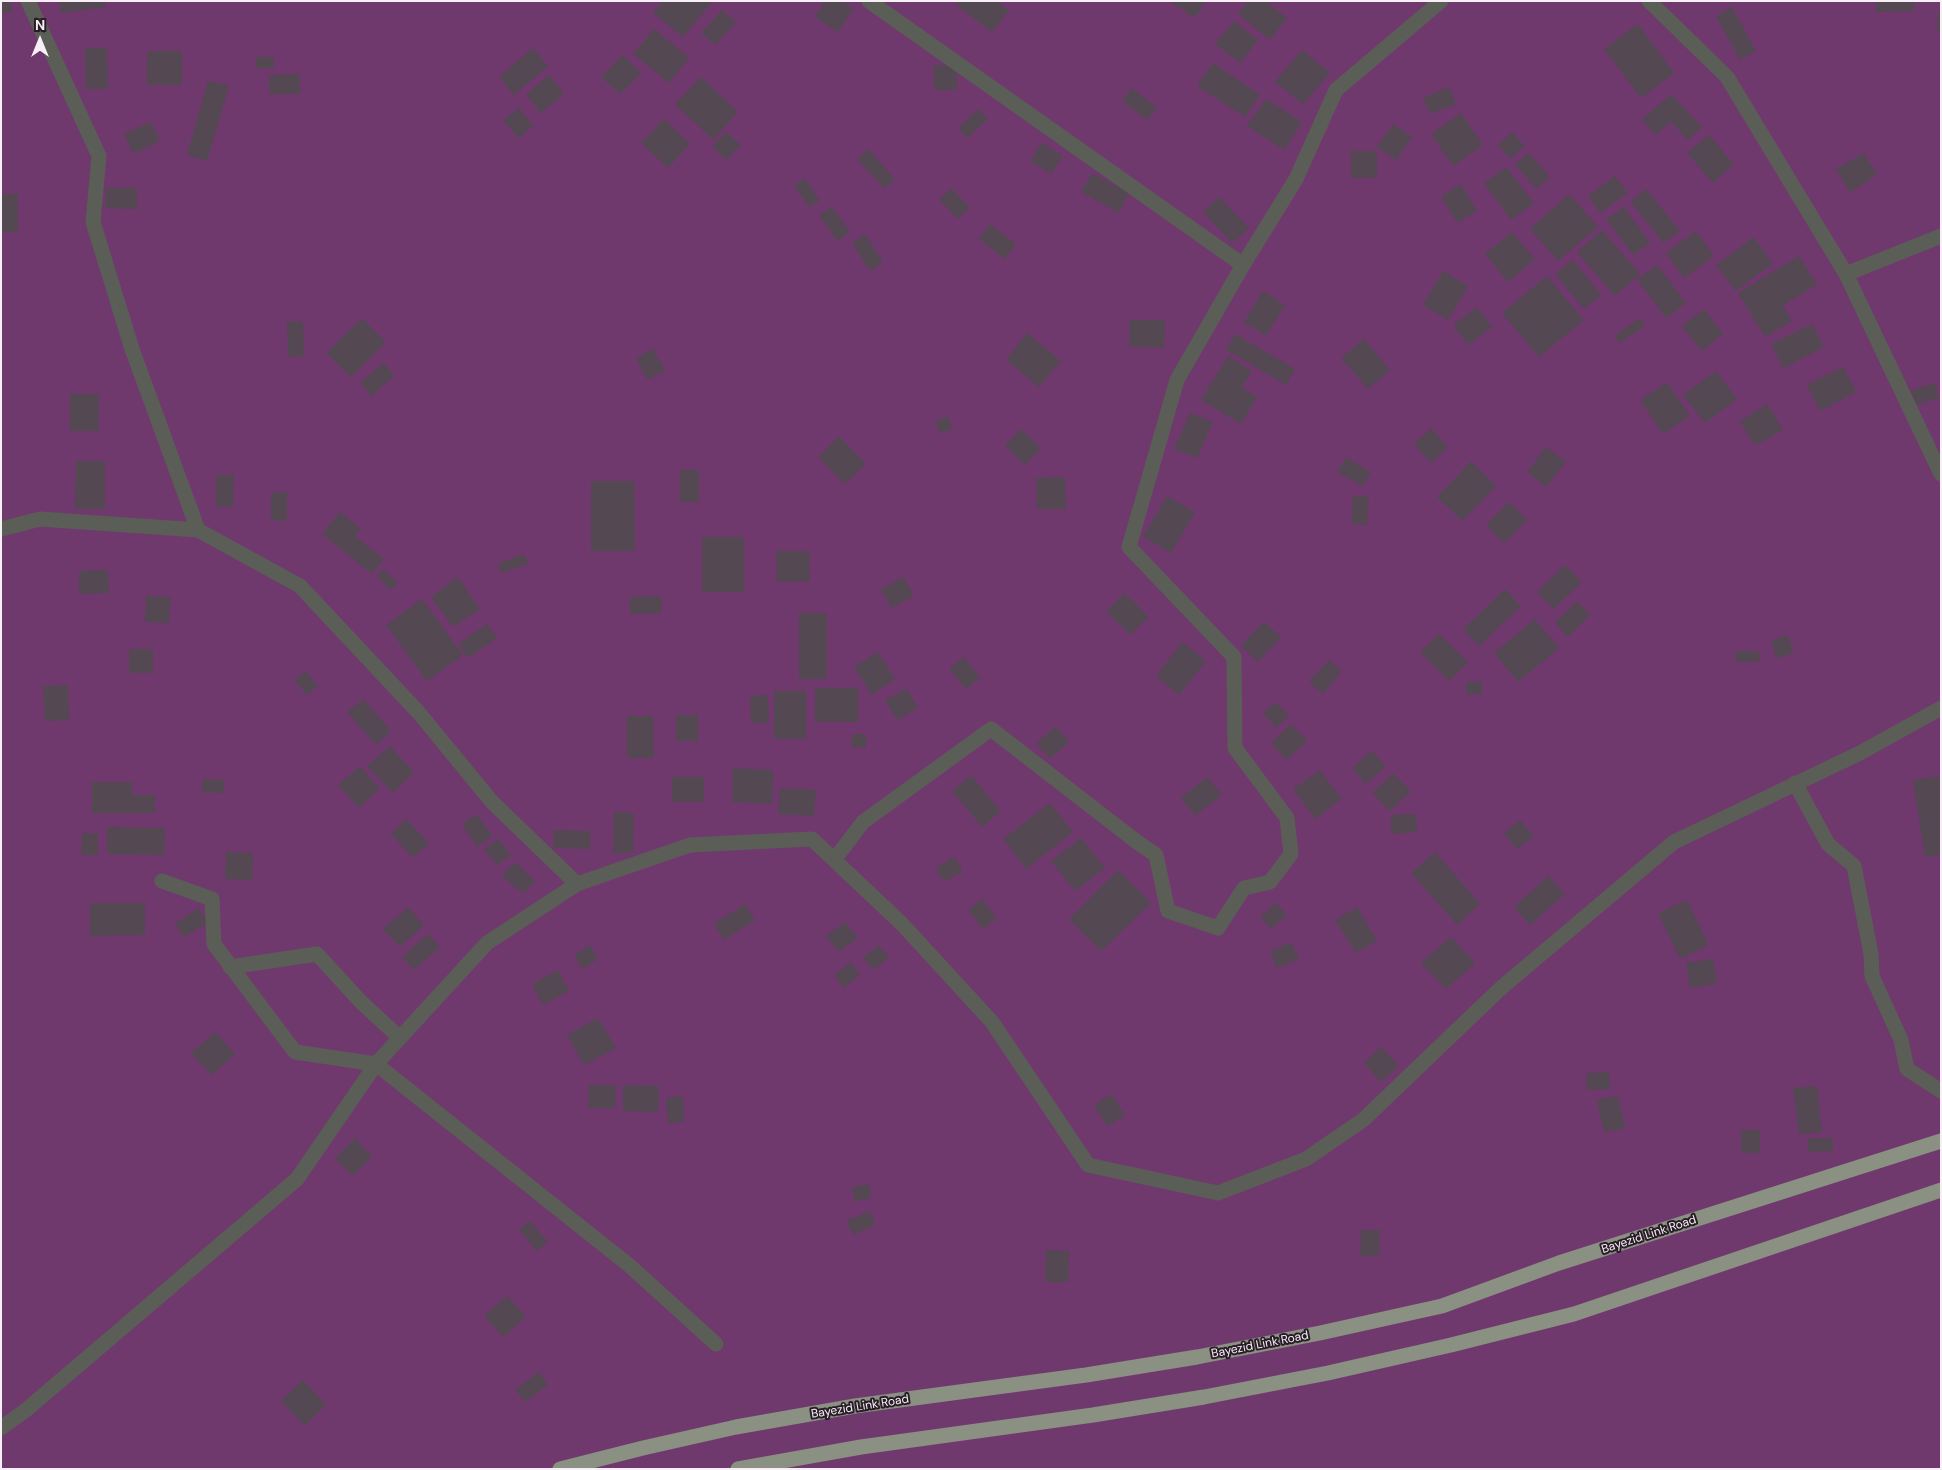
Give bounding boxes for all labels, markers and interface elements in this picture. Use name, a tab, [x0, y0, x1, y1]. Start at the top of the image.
north arrow	[15, 15, 65, 65]
text: N	[35, 16, 45, 34]
street label: Bayezid Link Road	[1600, 1213, 1698, 1257]
street label: Bayezid Link Road	[1210, 1328, 1310, 1362]
street label: Bayezid Link Road	[810, 1392, 910, 1422]

